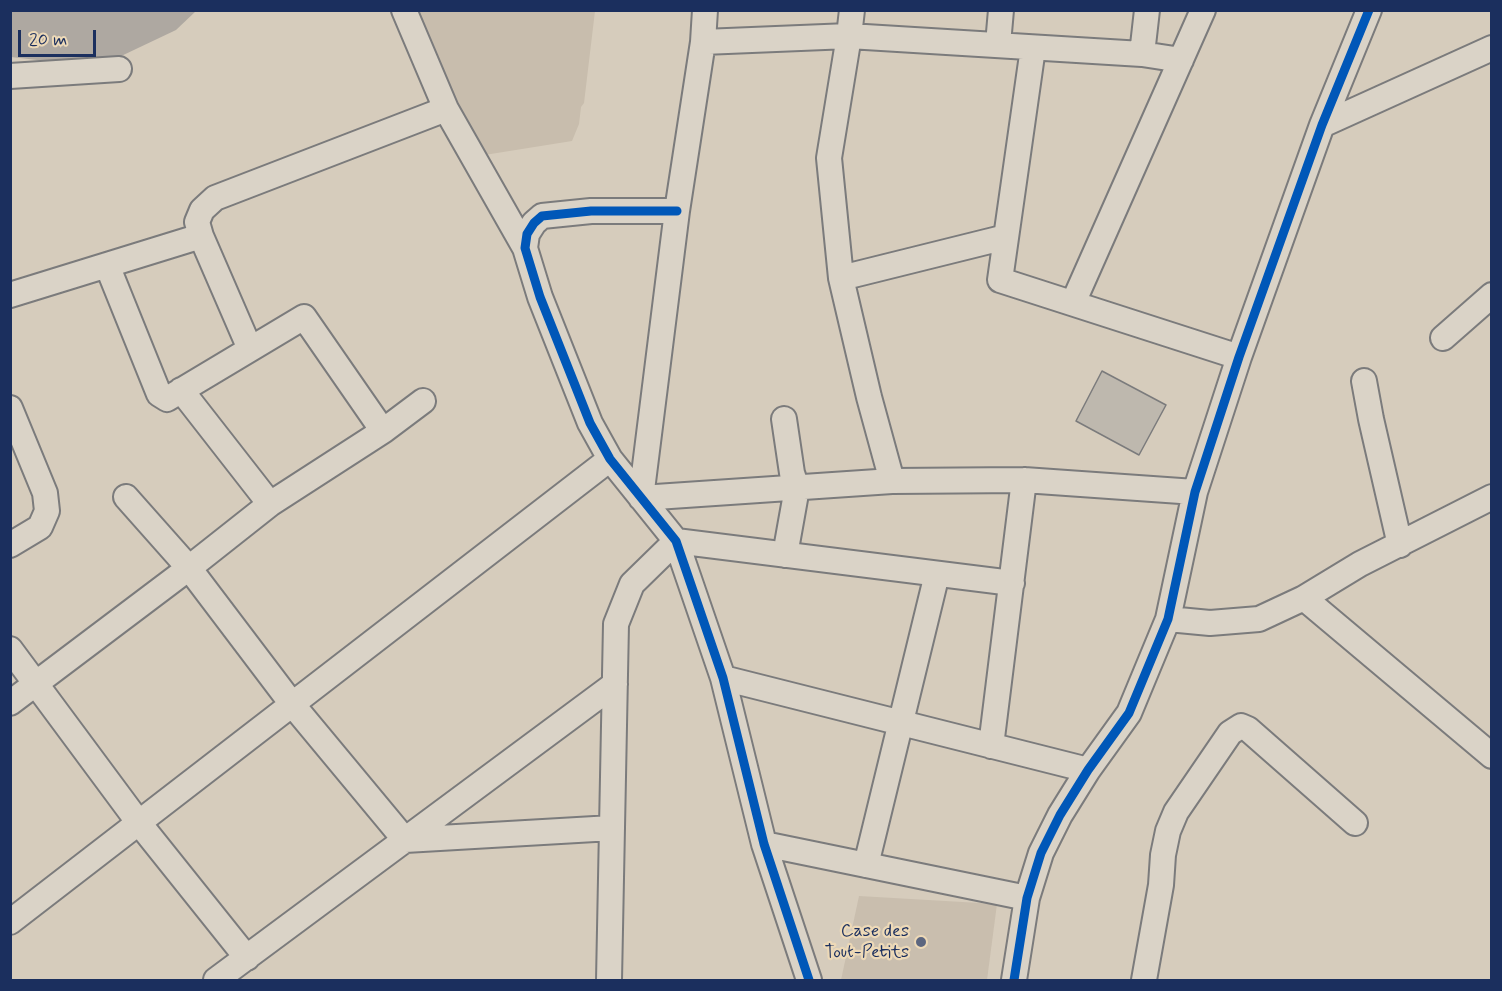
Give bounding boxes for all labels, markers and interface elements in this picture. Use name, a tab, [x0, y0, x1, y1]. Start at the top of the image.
scale bar	[21, 18, 99, 56]
text: 20 m	[29, 28, 67, 52]
place label: Case des Tout-Petits	[825, 921, 909, 964]
marker: Case des Tout-Petits	[914, 935, 928, 949]

